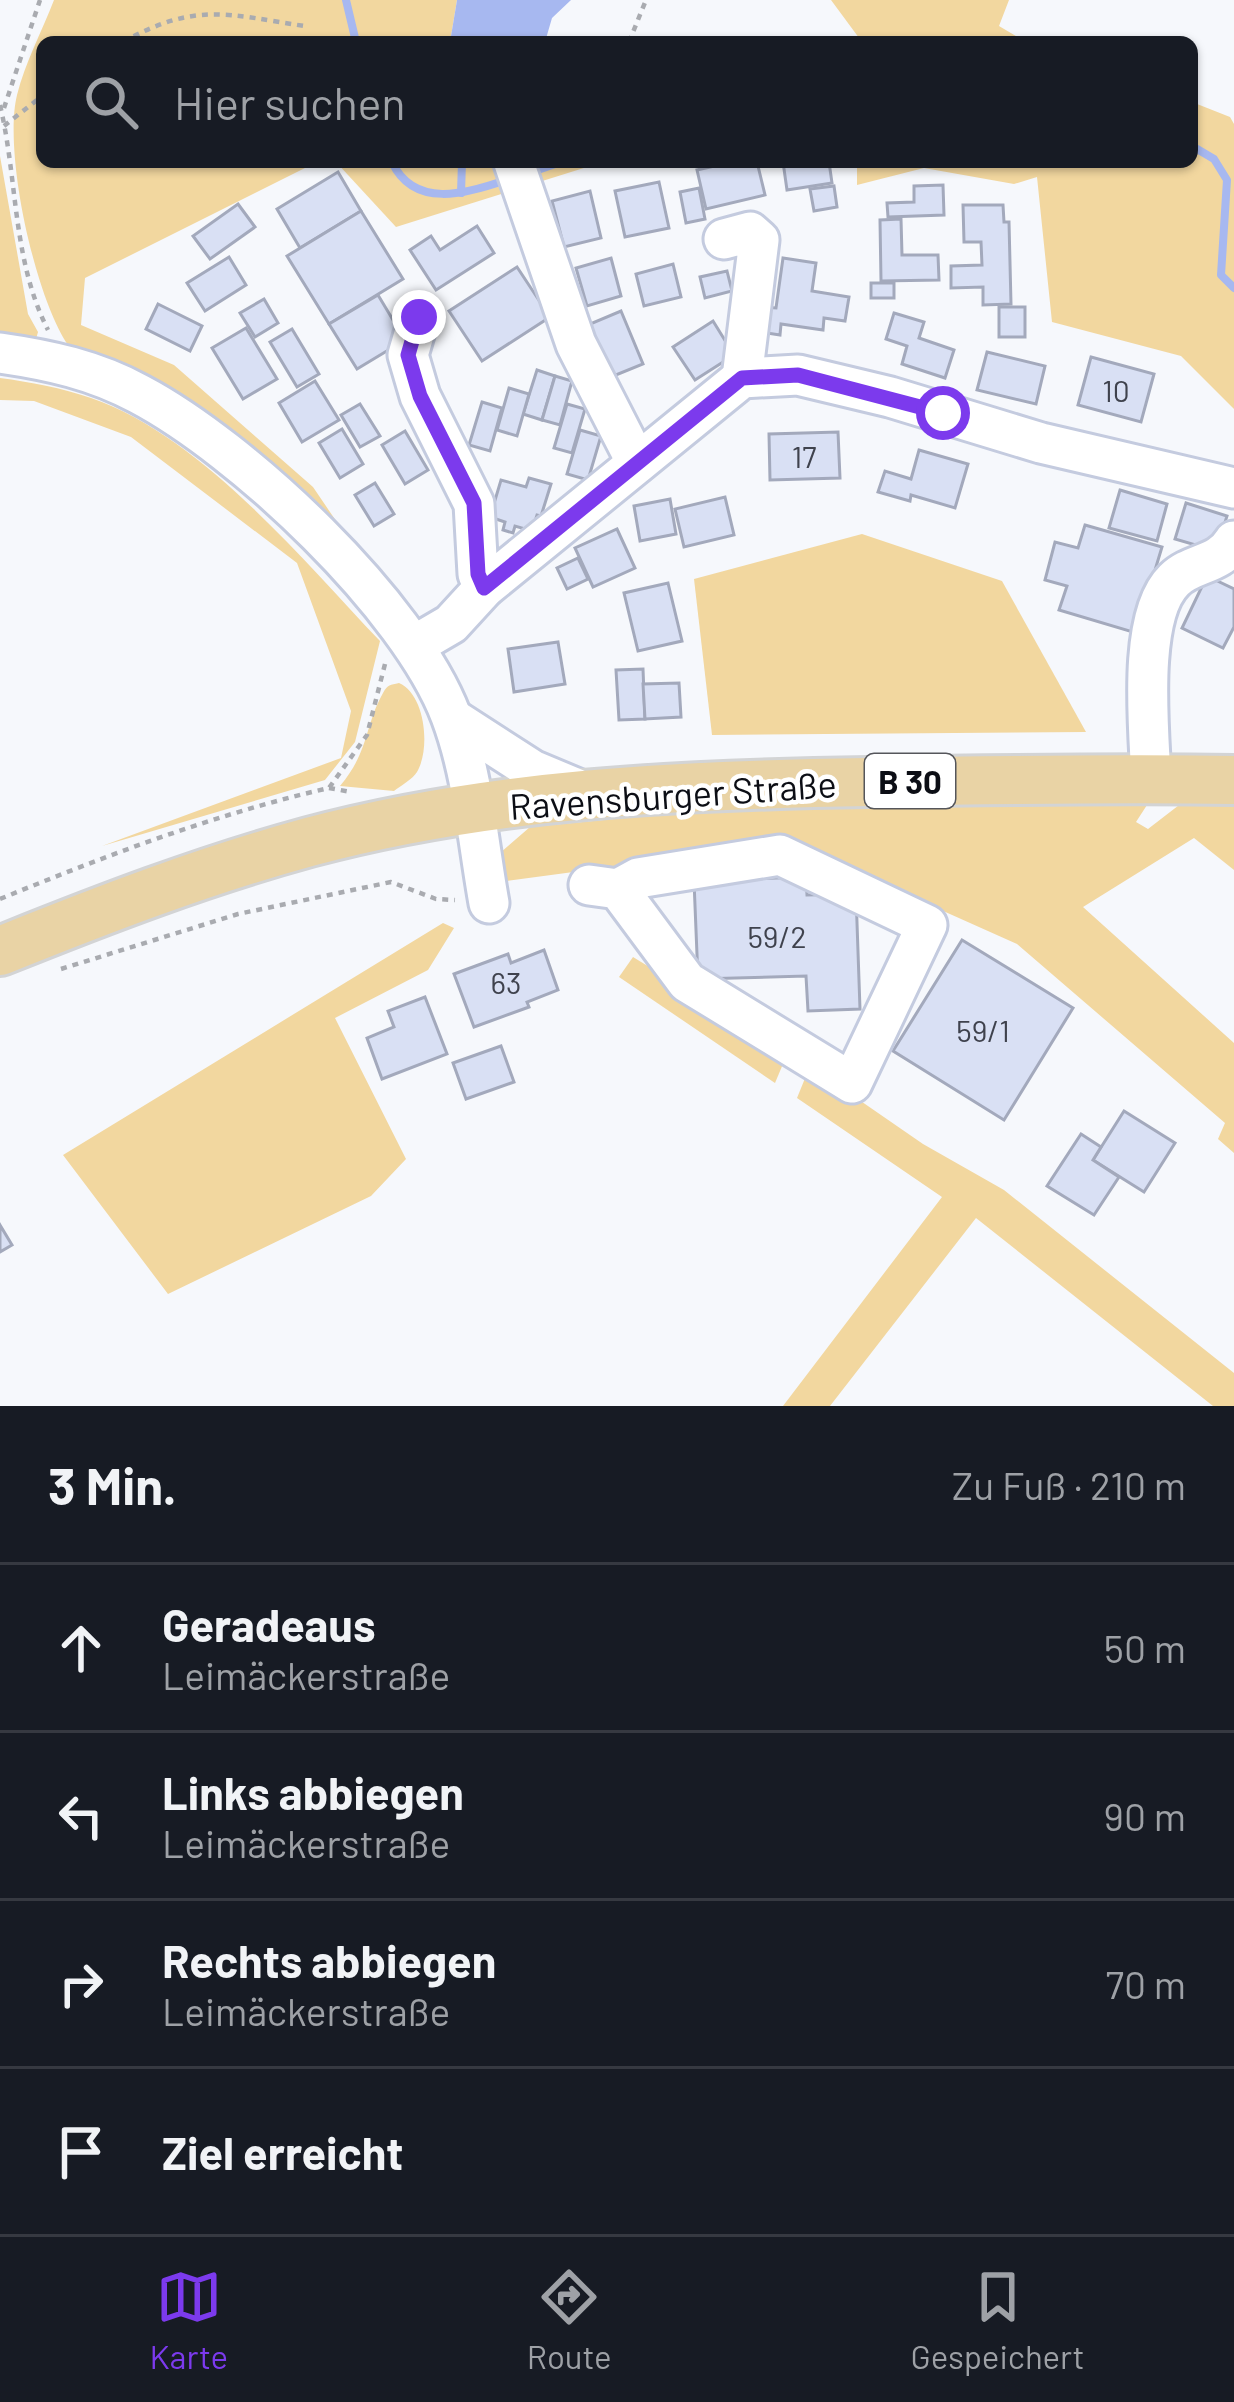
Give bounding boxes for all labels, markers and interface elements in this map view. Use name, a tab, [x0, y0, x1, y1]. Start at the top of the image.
search box	[36, 36, 1198, 168]
icon: search	[78, 69, 144, 135]
text: Hier suchen	[174, 75, 406, 129]
route end	[392, 290, 446, 344]
house number: 10	[1102, 372, 1130, 408]
route start	[916, 386, 970, 440]
house number: 17	[792, 438, 816, 474]
road number: B 30	[865, 754, 955, 808]
street label: Ravensburger Straße	[508, 761, 838, 827]
house number: 59/2	[747, 918, 807, 954]
house number: 63	[491, 964, 521, 1000]
house number: 59/1	[956, 1012, 1010, 1048]
text: 3 Min.	[48, 1454, 176, 1515]
text: Zu Fuß · 210 m	[952, 1461, 1186, 1508]
text: Geradeaus	[162, 1597, 375, 1651]
icon: ahead	[48, 1615, 114, 1681]
text: 50 m	[1104, 1624, 1186, 1671]
text: Leimäckerstraße	[162, 1651, 450, 1698]
text: Links abbiegen	[162, 1765, 464, 1819]
icon: left	[48, 1783, 114, 1849]
text: 90 m	[1104, 1792, 1186, 1839]
text: Leimäckerstraße	[162, 1819, 450, 1866]
text: Rechts abbiegen	[162, 1933, 496, 1987]
icon: right	[48, 1951, 114, 2017]
text: 70 m	[1105, 1960, 1186, 2007]
text: Leimäckerstraße	[162, 1987, 450, 2034]
icon: arrive	[48, 2119, 114, 2185]
text: Ziel erreicht	[162, 2125, 403, 2179]
tab: Karte	[149, 2264, 228, 2376]
tab: Route	[527, 2264, 612, 2376]
tab: Gespeichert	[910, 2264, 1085, 2376]

